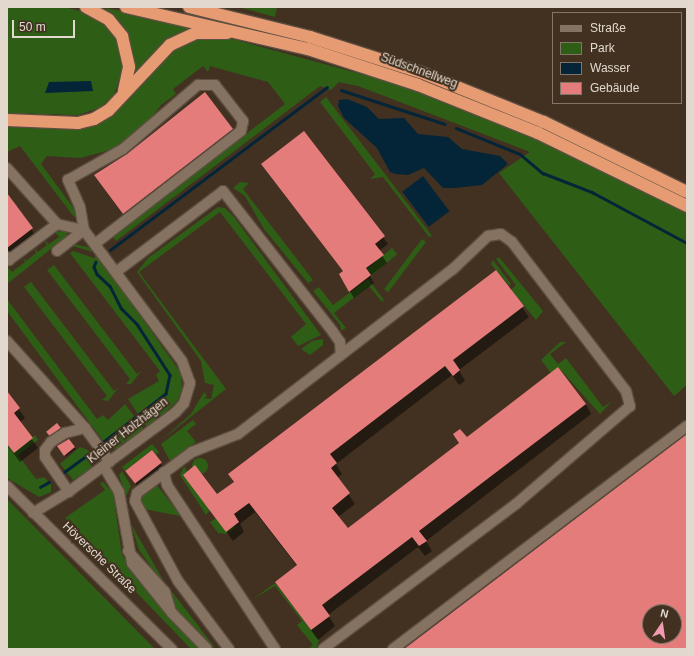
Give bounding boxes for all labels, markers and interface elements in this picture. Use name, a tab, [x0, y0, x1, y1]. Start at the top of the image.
scale bar	[14, 12, 77, 38]
legend	[552, 12, 682, 104]
text: 50 m	[19, 20, 46, 34]
text: Straße	[590, 21, 626, 35]
text: Park	[590, 41, 615, 55]
street label: Südschnellweg	[379, 50, 459, 92]
text: Wasser	[590, 61, 630, 75]
text: Gebäude	[590, 81, 639, 95]
street label: Kleiner Holzhägen	[85, 395, 171, 467]
street label: Höversche Straße	[59, 519, 139, 597]
north arrow	[642, 604, 682, 644]
text: N	[659, 607, 670, 620]

